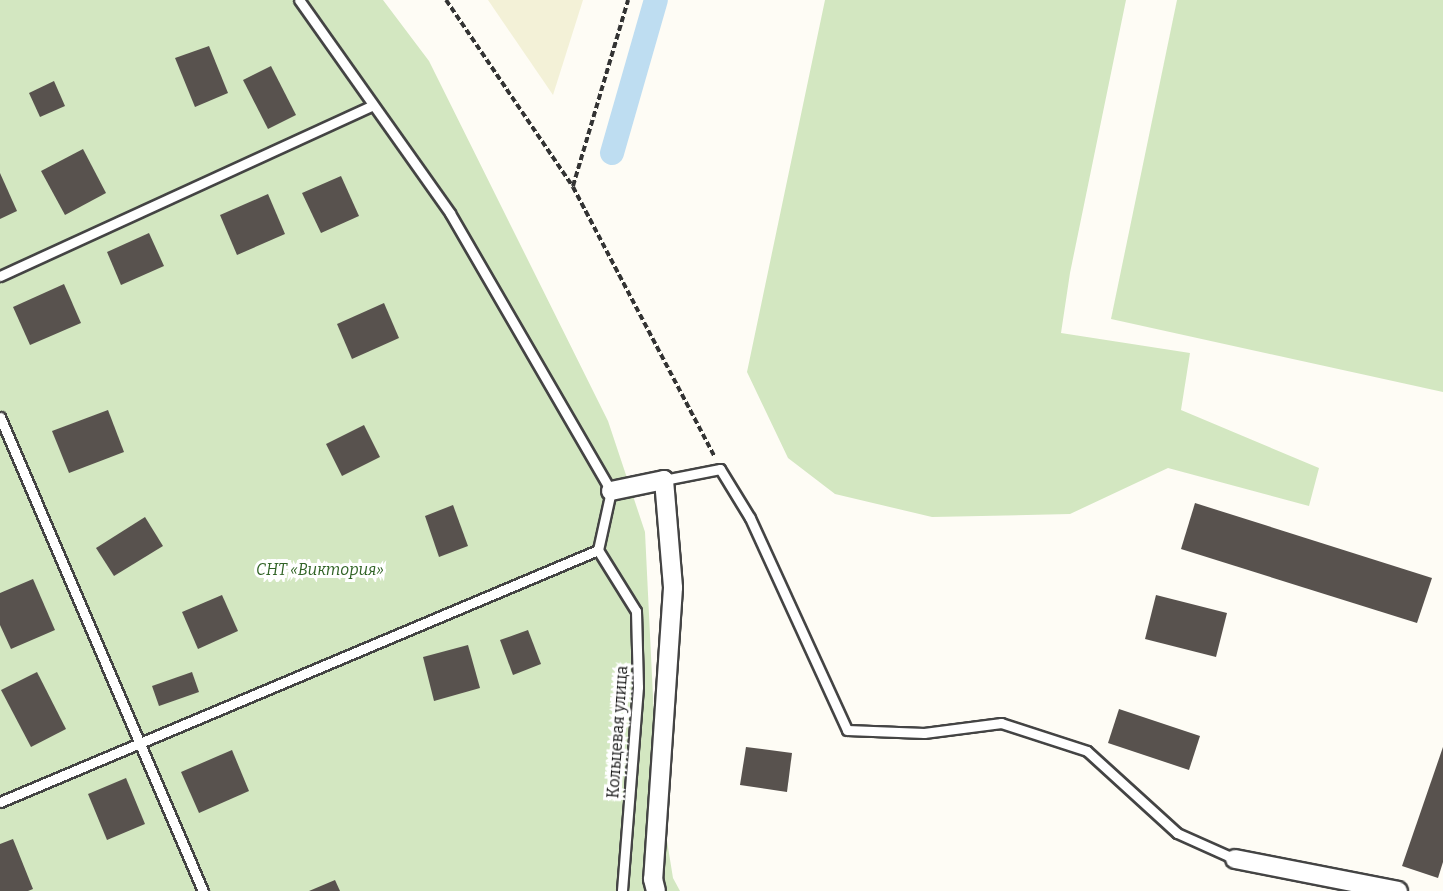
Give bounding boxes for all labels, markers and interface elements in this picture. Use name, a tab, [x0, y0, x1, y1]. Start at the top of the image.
park label: СНТ «Виктория»	[256, 560, 384, 580]
street label: Кольцевая улица	[604, 665, 632, 799]

